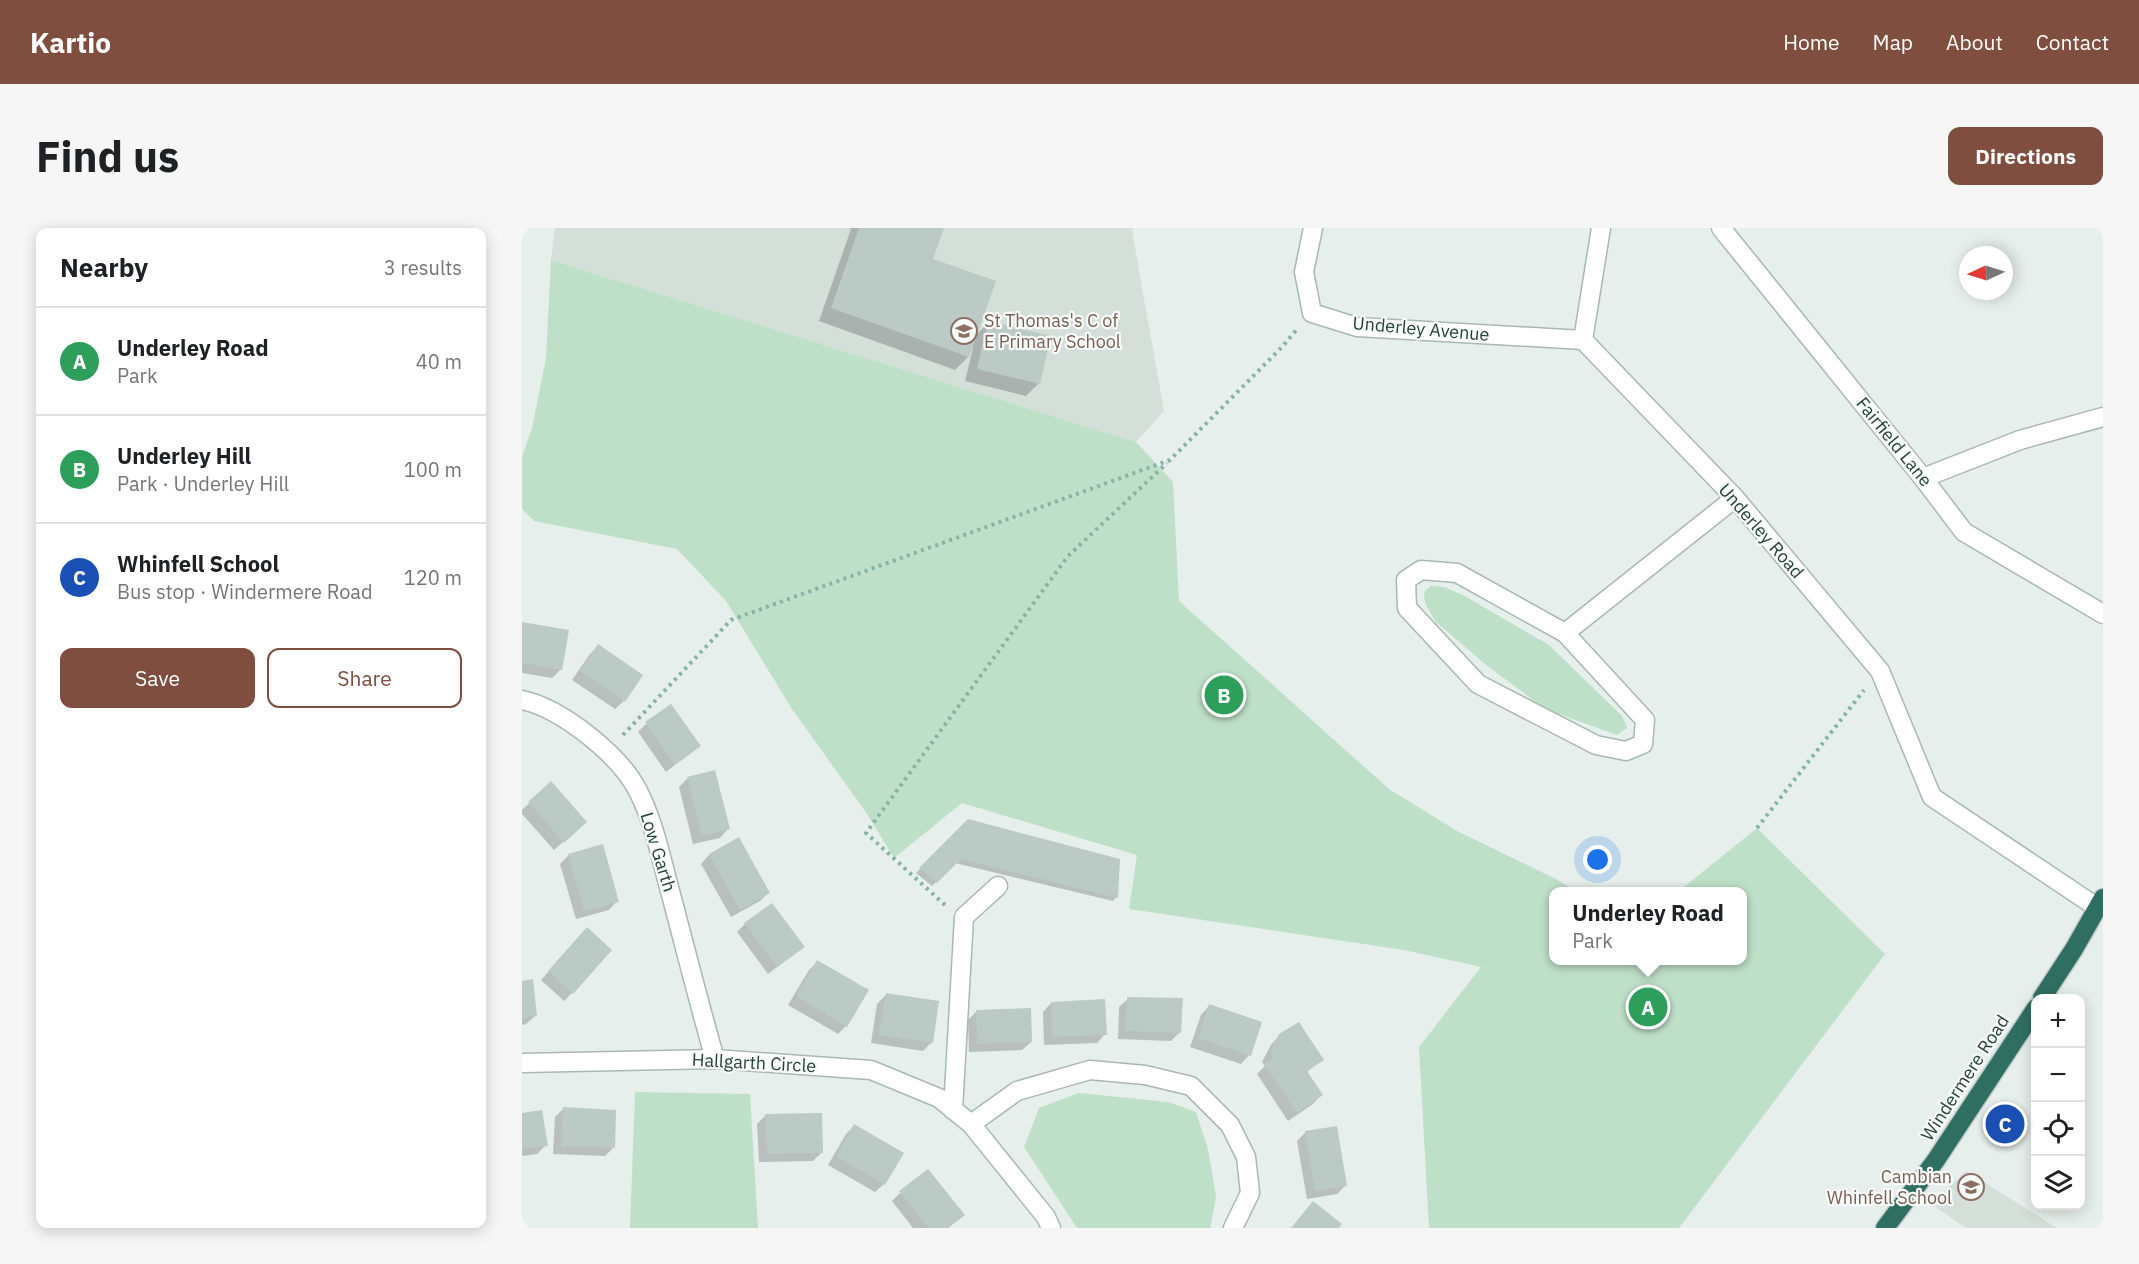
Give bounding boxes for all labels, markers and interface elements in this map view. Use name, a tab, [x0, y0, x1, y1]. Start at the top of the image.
text: Kartio	[30, 24, 111, 61]
text: Home	[1783, 28, 1840, 56]
text: Map	[1873, 28, 1913, 56]
text: About	[1946, 28, 2003, 56]
text: Contact	[2036, 28, 2109, 56]
button: Directions	[1948, 127, 2103, 185]
text: Find us	[36, 129, 179, 184]
north arrow	[1959, 246, 2013, 300]
text: Nearby	[60, 250, 148, 284]
text: 3 results	[384, 254, 462, 281]
place label: St Thomas's C of E Primary School	[984, 309, 1121, 353]
street label: Underley Avenue	[1352, 311, 1491, 346]
school or university icon: St Thomas's C of E Primary School	[949, 316, 979, 346]
text: Underley Road	[117, 333, 269, 362]
text: A	[73, 348, 86, 375]
text: 40 m	[416, 348, 462, 375]
text: Park	[117, 362, 157, 389]
street label: Fairfield Lane	[1851, 392, 1938, 491]
text: Underley Hill	[117, 441, 251, 470]
text: B	[73, 456, 86, 483]
text: 100 m	[404, 456, 462, 483]
text: Park · Underley Hill	[117, 470, 289, 497]
street label: Underley Road	[1714, 478, 1809, 583]
text: Whinfell School	[117, 549, 279, 578]
text: C	[73, 564, 86, 591]
text: 120 m	[404, 564, 462, 591]
text: Bus stop · Windermere Road	[117, 578, 373, 605]
button: Save	[60, 648, 255, 708]
button: Share	[267, 648, 462, 708]
pin: B	[1204, 672, 1244, 718]
street label: Low Garth	[635, 809, 681, 895]
your location	[1583, 845, 1612, 874]
popup	[1549, 887, 1747, 965]
text: Underley Road	[1572, 898, 1724, 927]
text: Park	[1572, 927, 1613, 954]
pin: A	[1628, 984, 1668, 1030]
map controls	[2031, 994, 2085, 1210]
button: +	[2031, 994, 2085, 1048]
street label: Windermere Road	[1915, 1011, 2014, 1145]
street label: Hallgarth Circle	[691, 1048, 817, 1077]
button: −	[2031, 1048, 2085, 1102]
pin: C	[1986, 1102, 2024, 1146]
button: locate	[2031, 1102, 2085, 1156]
button: layers	[2031, 1156, 2085, 1210]
place label: Cambian Whinfell School	[1827, 1165, 1952, 1209]
school or university icon: Cambian Whinfell School	[1956, 1172, 1986, 1202]

